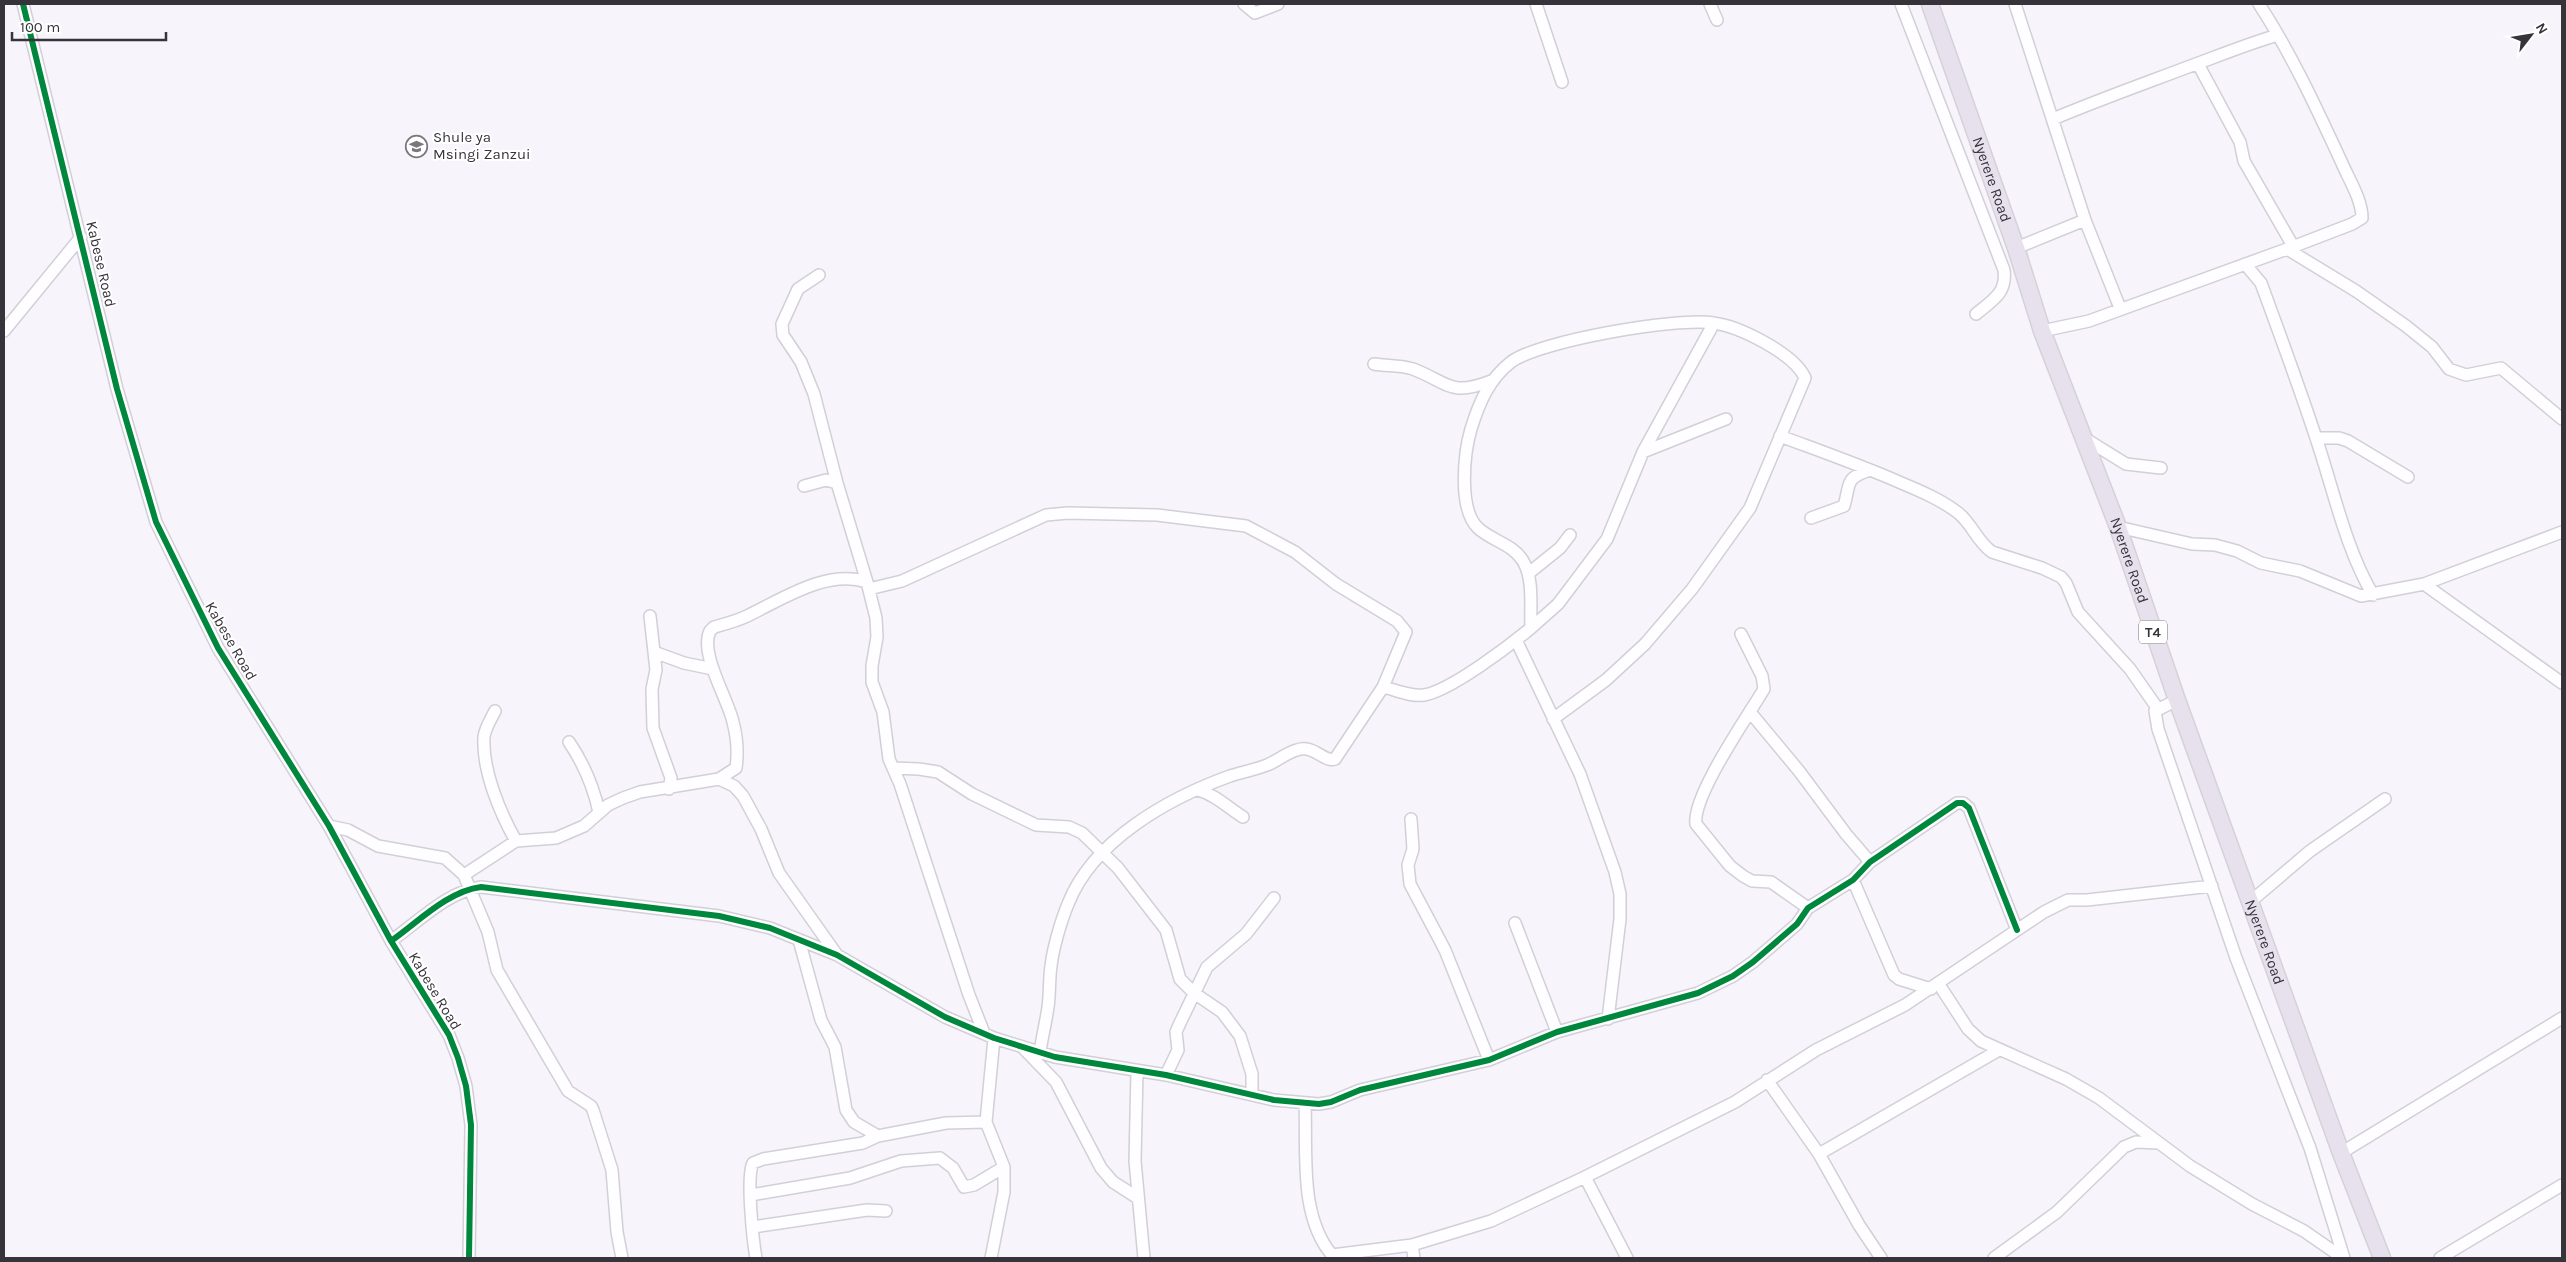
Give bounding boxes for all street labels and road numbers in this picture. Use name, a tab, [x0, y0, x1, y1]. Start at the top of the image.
street label: Nyerere Road	[1968, 134, 2015, 225]
street label: Kabese Road	[82, 219, 120, 309]
street label: Nyerere Road	[2106, 515, 2152, 605]
street label: Kabese Road	[201, 599, 261, 683]
road number: T4	[2139, 620, 2167, 644]
street label: Nyerere Road	[2241, 897, 2288, 987]
street label: Kabese Road	[405, 949, 465, 1033]

